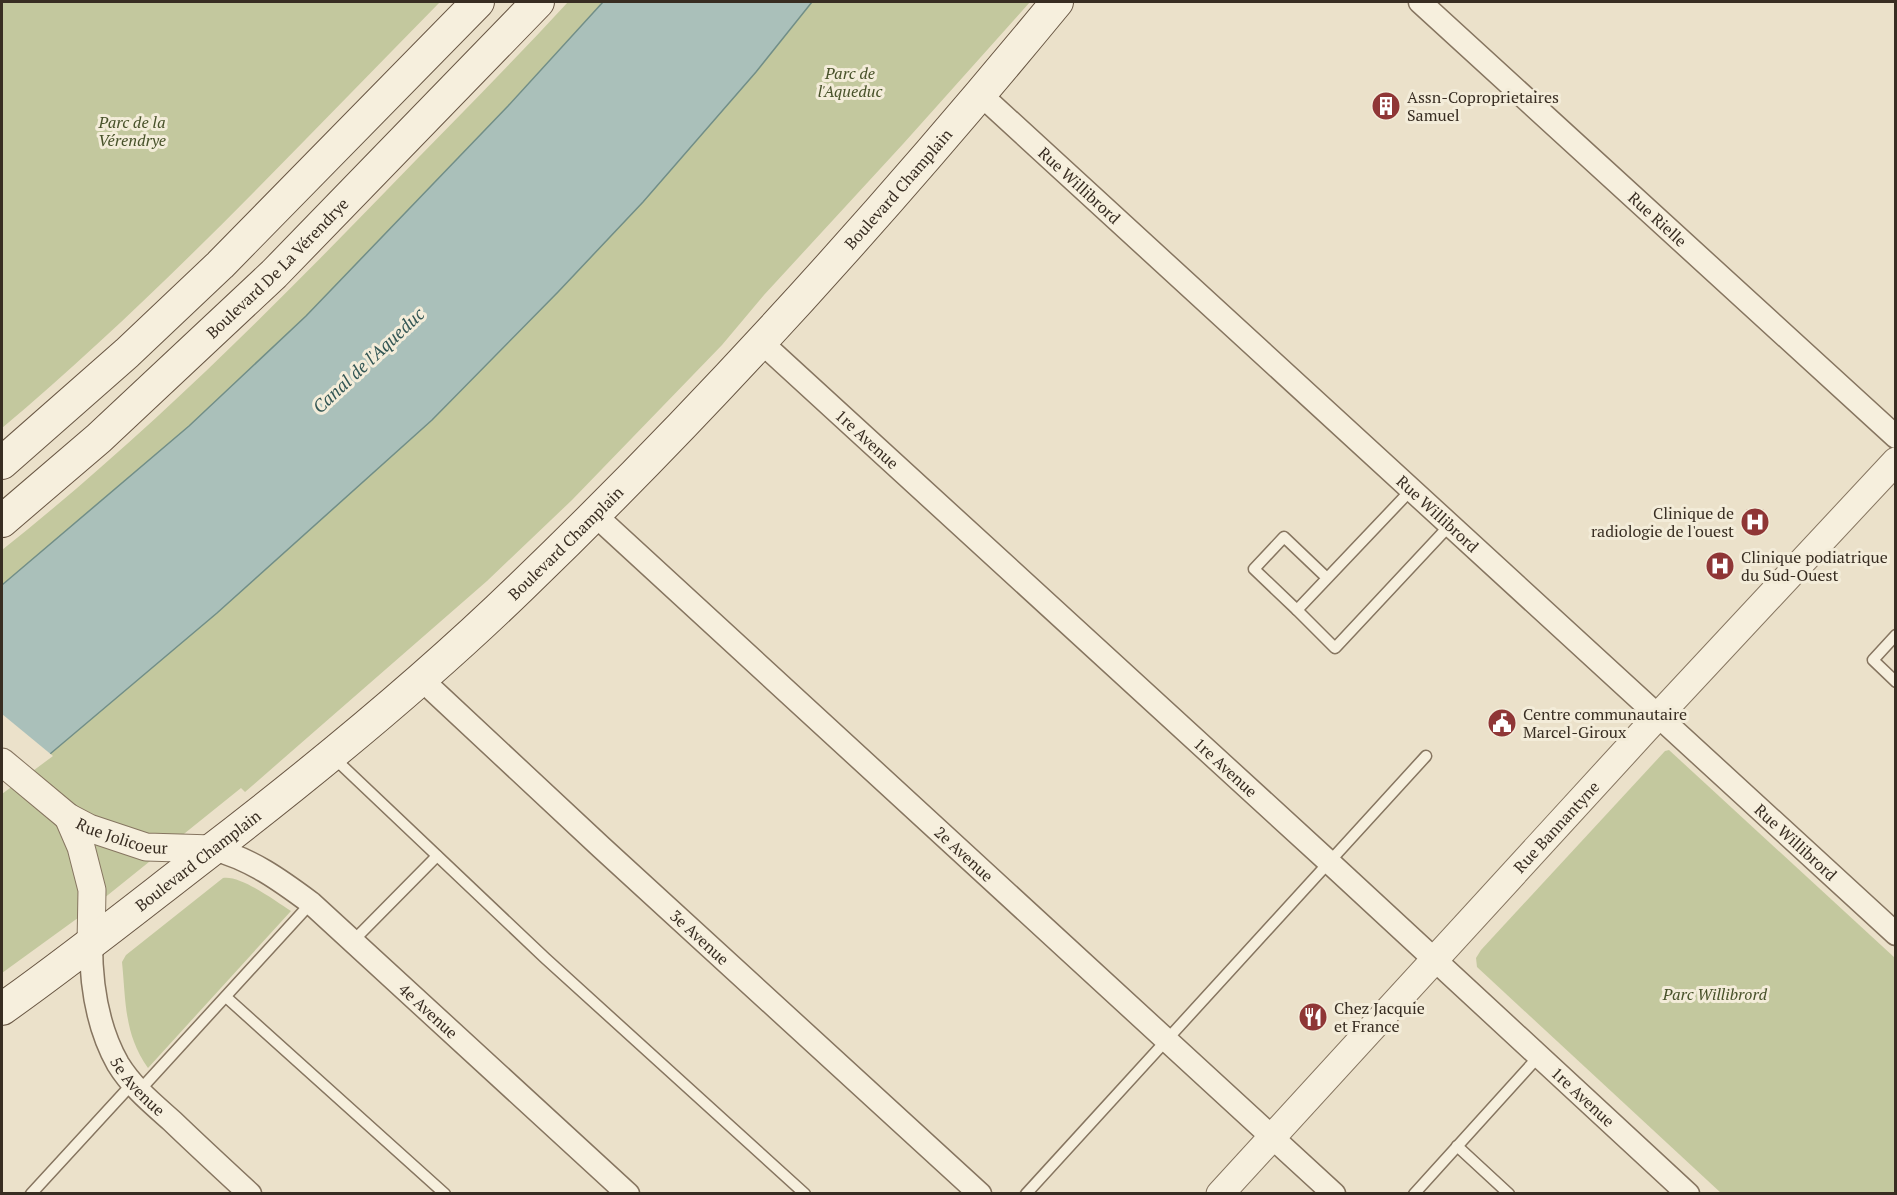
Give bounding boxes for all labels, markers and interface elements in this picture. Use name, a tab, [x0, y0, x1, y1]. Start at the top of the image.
park label: Parc de l'Aqueduc	[818, 62, 882, 102]
place label: Assn-Coproprietaires Samuel	[1407, 86, 1559, 126]
building icon: Assn-Coproprietaires Samuel	[1370, 90, 1402, 122]
park label: Parc de la Vérendrye	[97, 111, 166, 151]
street label: Boulevard Champlain	[839, 123, 957, 254]
street label: Rue Willibrord	[1034, 142, 1125, 229]
street label: Rue Rielle	[1624, 187, 1692, 252]
street label: Boulevard De La Vérendrye	[201, 193, 353, 343]
water label: Canal de l'Aqueduc	[307, 302, 429, 418]
street label: 1re Avenue	[831, 405, 904, 474]
street label: Rue Willibrord	[1392, 470, 1484, 557]
street label: Boulevard Champlain	[503, 481, 628, 605]
place label: Clinique de radiologie de l'ouest	[1591, 502, 1734, 542]
hospital icon: Clinique de radiologie de l'ouest	[1739, 506, 1771, 538]
place label: Clinique podiatrique du Sud-Ouest	[1741, 546, 1888, 586]
hospital icon: Clinique podiatrique du Sud-Ouest	[1704, 550, 1736, 582]
place label: Centre communautaire Marcel-Giroux	[1523, 703, 1687, 743]
public building icon: Centre communautaire Marcel-Giroux	[1486, 707, 1518, 739]
street label: 1re Avenue	[1189, 733, 1262, 802]
street label: Rue Bannantyne	[1509, 776, 1604, 878]
street label: Rue Willibrord	[1750, 799, 1842, 886]
street label: Boulevard Champlain	[131, 804, 266, 916]
street label: Rue Jolicoeur	[72, 812, 169, 859]
street label: 2e Avenue	[930, 821, 998, 887]
street label: 3e Avenue	[665, 905, 734, 970]
street label: 4e Avenue	[394, 978, 463, 1043]
park label: Parc Willibrord	[1662, 983, 1768, 1005]
place label: Chez Jacquie et France	[1334, 997, 1425, 1037]
restaurant icon: Chez Jacquie et France	[1297, 1001, 1329, 1033]
street label: 5e Avenue	[105, 1053, 170, 1121]
street label: 1re Avenue	[1547, 1062, 1619, 1132]

